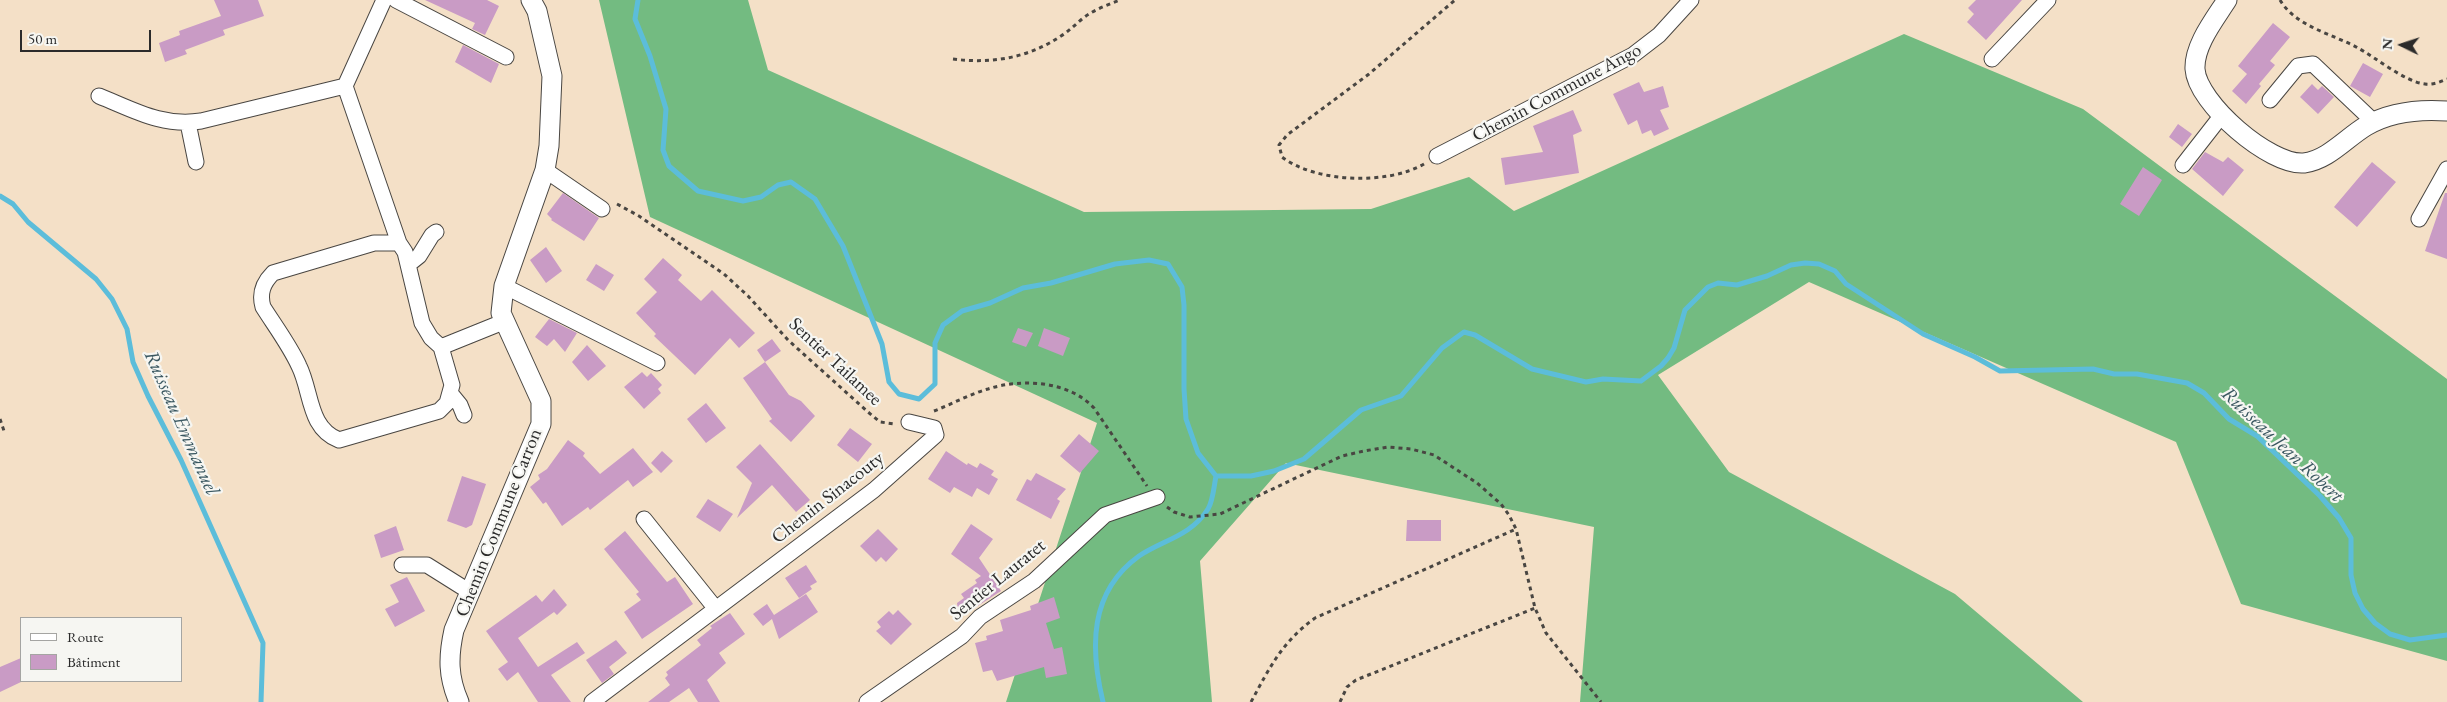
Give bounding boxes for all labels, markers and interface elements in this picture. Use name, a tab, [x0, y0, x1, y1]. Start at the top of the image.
scale bar	[22, 20, 154, 52]
north arrow	[2377, 20, 2427, 70]
text: 50 m	[28, 29, 57, 48]
text: N	[2378, 38, 2396, 50]
street label: Chemin Commune Ango	[1468, 39, 1646, 147]
street label: Sentier Tailamee	[784, 313, 886, 411]
water label: Ruisseau Emmanuel	[138, 347, 224, 499]
water label: Ruisseau Jean Robert	[2216, 382, 2348, 508]
street label: Chemin Commune Carron	[451, 426, 547, 620]
street label: Chemin Sinacouty	[767, 447, 889, 549]
street label: Sentier Lauratet	[946, 535, 1050, 625]
legend	[20, 617, 182, 682]
text: Route	[67, 627, 104, 646]
text: Bâtiment	[67, 652, 120, 671]

